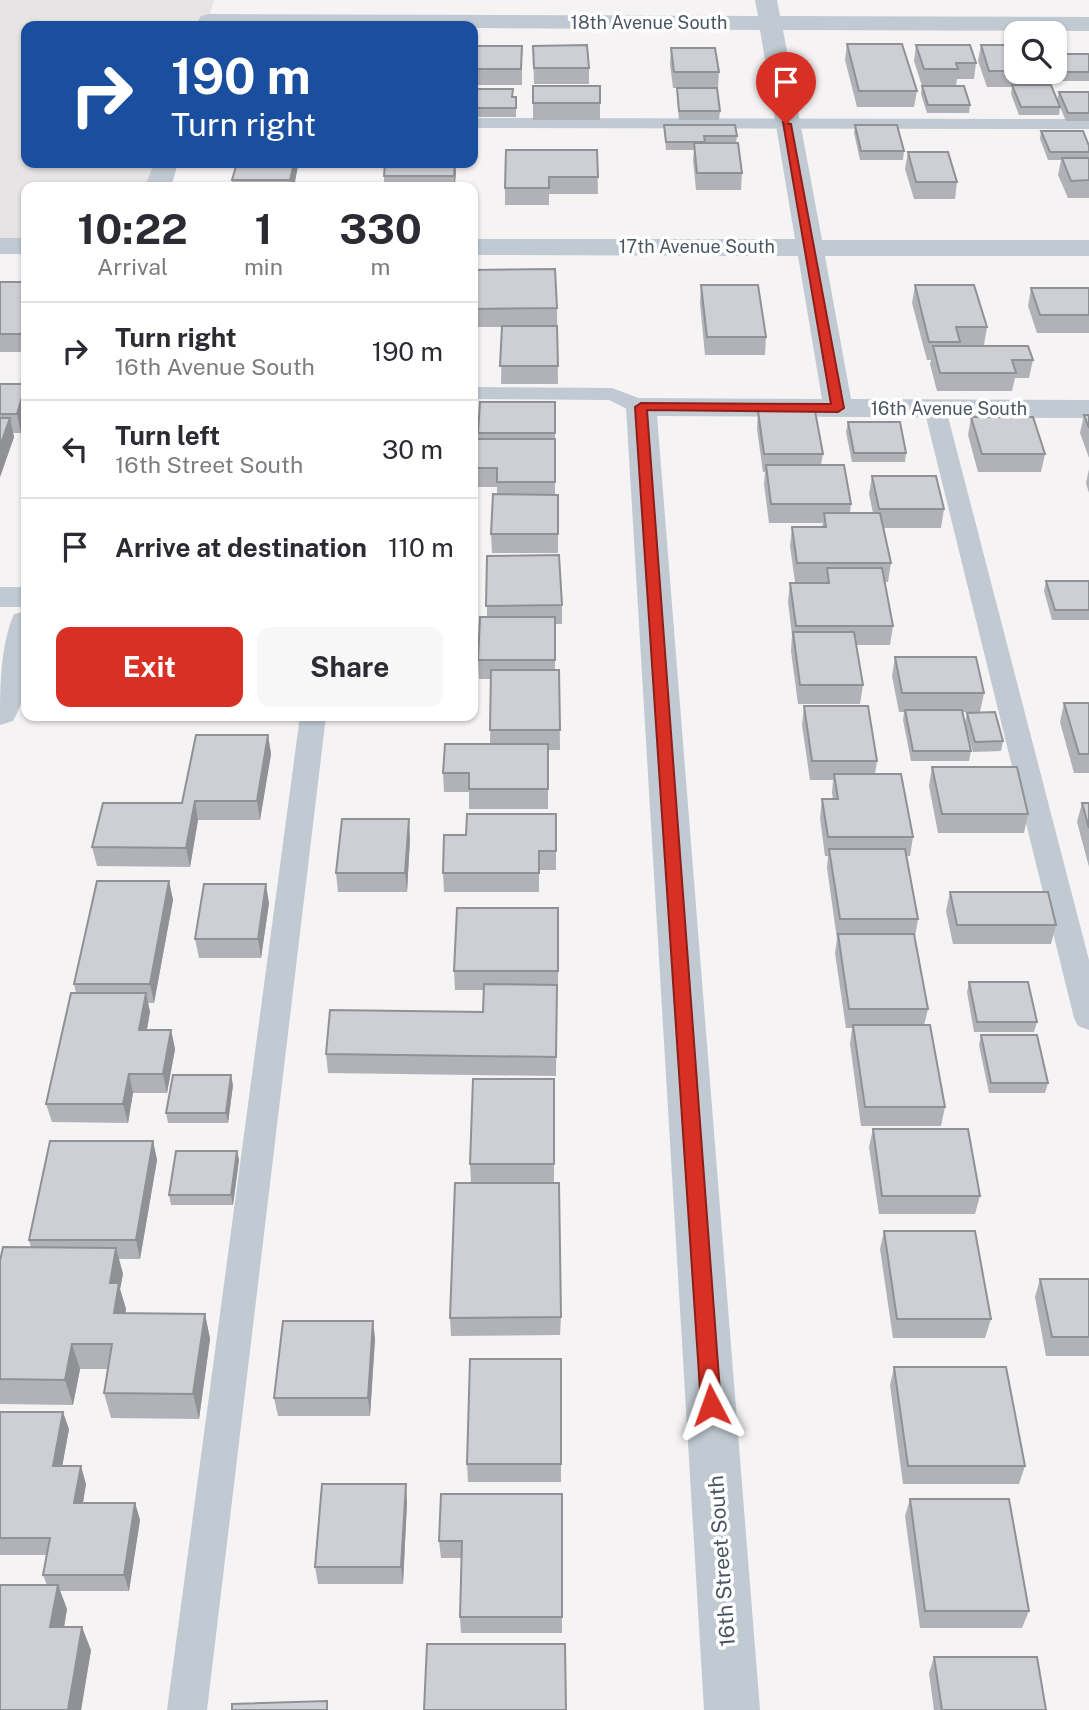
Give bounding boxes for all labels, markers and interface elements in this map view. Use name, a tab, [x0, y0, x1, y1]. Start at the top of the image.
street label: 18th Avenue South	[571, 12, 727, 33]
map controls	[1004, 21, 1067, 84]
button: search	[1004, 21, 1067, 84]
text: 190 m	[171, 47, 311, 105]
icon: right	[56, 49, 147, 140]
pin	[756, 52, 816, 124]
icon: arrive	[767, 63, 805, 101]
text: Turn right	[171, 106, 316, 143]
text: 10:22	[77, 204, 188, 253]
text: 1	[254, 204, 272, 253]
text: 330	[339, 204, 422, 253]
street label: 17th Avenue South	[619, 236, 775, 257]
text: Arrival	[97, 253, 168, 280]
text: min	[244, 253, 283, 280]
text: m	[371, 253, 390, 280]
text: Turn right	[115, 322, 237, 353]
icon: right	[56, 332, 94, 370]
text: 190 m	[372, 336, 443, 367]
text: 16th Avenue South	[115, 353, 315, 380]
street label: 16th Avenue South	[871, 398, 1027, 419]
text: Turn left	[115, 420, 220, 451]
icon: left	[56, 430, 94, 468]
text: 30 m	[382, 434, 443, 465]
text: 16th Street South	[115, 451, 303, 478]
icon: arrive	[56, 528, 94, 566]
text: Arrive at destination	[115, 532, 367, 563]
text: 110 m	[388, 532, 454, 563]
button: Exit	[56, 627, 243, 707]
button: Share	[257, 627, 443, 707]
position arrow	[674, 1368, 748, 1442]
street label: 16th Street South	[703, 1474, 740, 1648]

